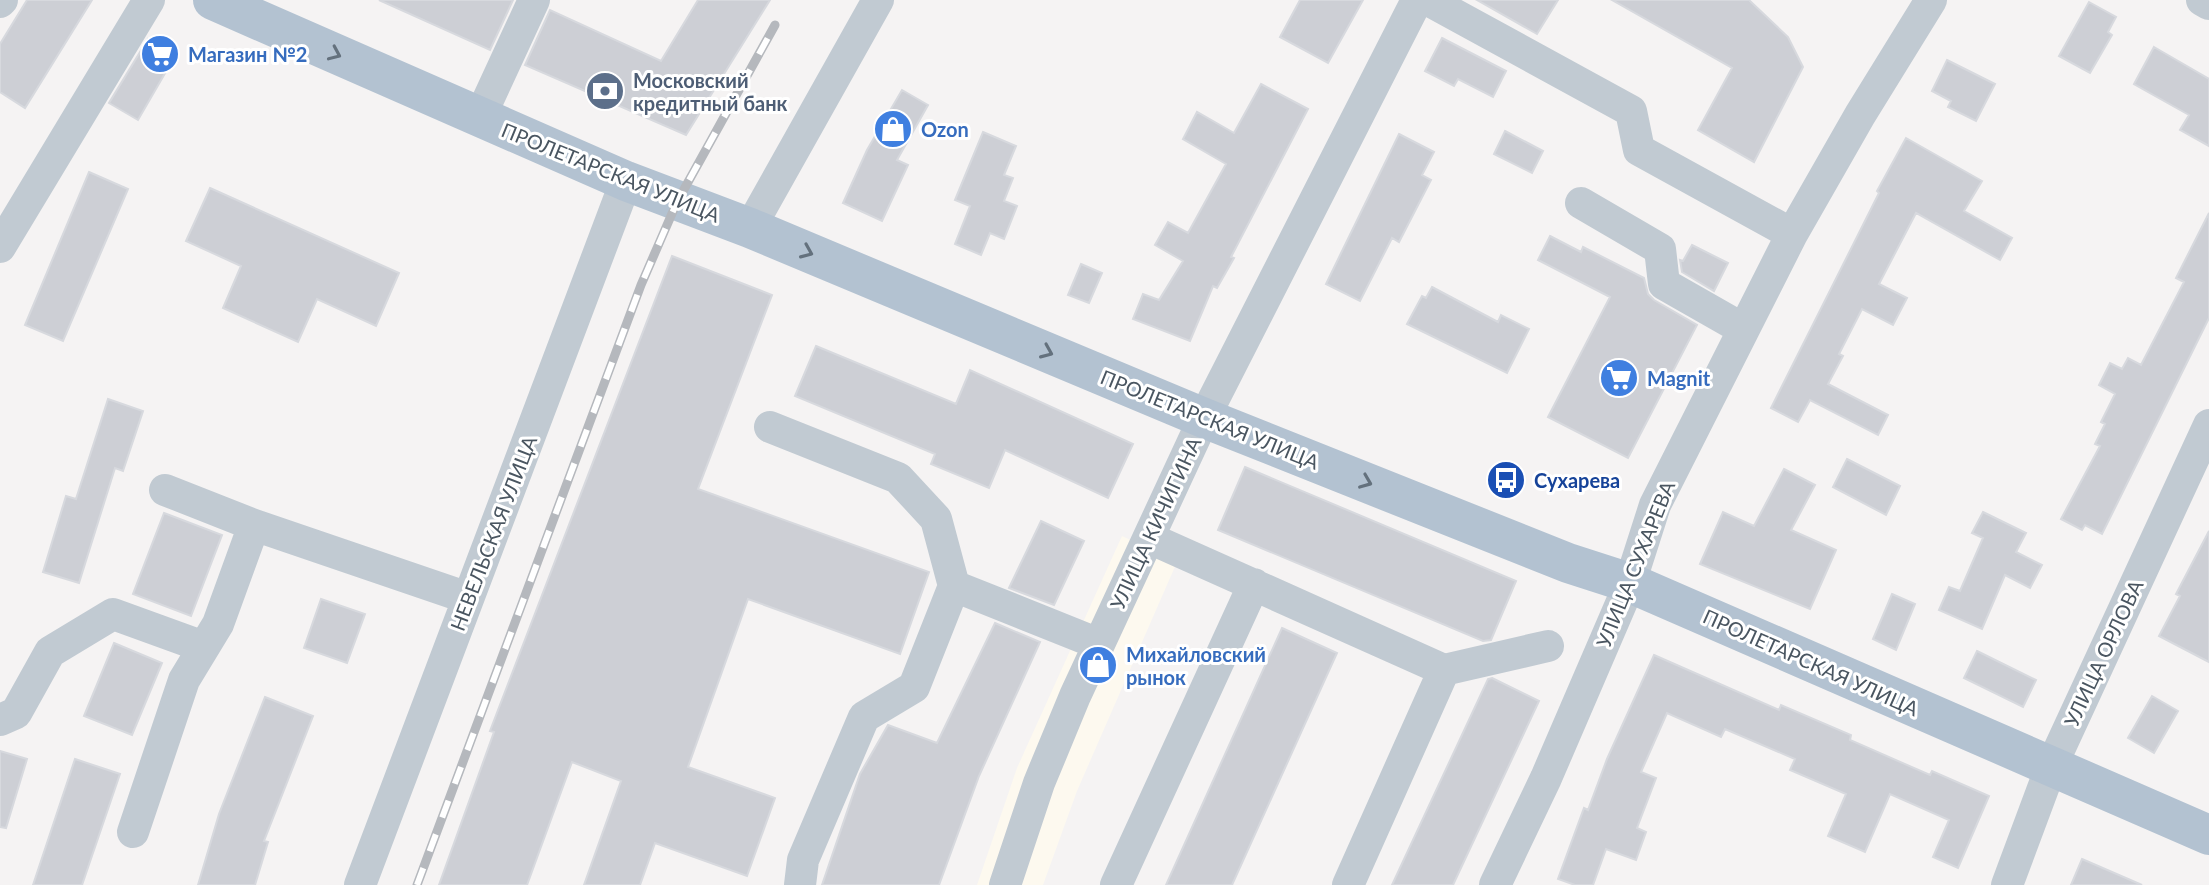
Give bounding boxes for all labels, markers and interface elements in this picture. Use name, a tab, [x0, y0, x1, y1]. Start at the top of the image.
supermarket icon: Магазин №2	[139, 33, 181, 75]
place label: Магазин №2	[188, 42, 307, 66]
one-way arrow	[327, 44, 342, 60]
place label: Московский кредитный банк	[633, 68, 788, 115]
bank icon: Московский кредитный банк	[584, 70, 626, 112]
shop icon: Ozon	[872, 108, 914, 150]
street label: ПРОЛЕТАРСКАЯ УЛИЦА	[498, 117, 724, 227]
place label: Ozon	[921, 117, 969, 141]
one-way arrow	[799, 242, 813, 259]
one-way arrow	[1039, 343, 1053, 359]
supermarket icon: Magnit	[1598, 357, 1640, 399]
street label: ПРОЛЕТАРСКАЯ УЛИЦА	[1097, 364, 1323, 474]
place label: Magnit	[1647, 366, 1711, 390]
street label: НЕВЕЛЬСКАЯ УЛИЦА	[445, 432, 541, 634]
street label: УЛИЦА КИЧИГИНА	[1105, 433, 1206, 613]
bus stop icon: Сухарева	[1485, 459, 1527, 501]
place label: Сухарева	[1534, 468, 1620, 492]
one-way arrow	[1358, 472, 1372, 489]
street label: УЛИЦА СУХАРЕВА	[1591, 477, 1680, 651]
street label: УЛИЦА ОРЛОВА	[2059, 575, 2148, 730]
street label: ПРОЛЕТАРСКАЯ УЛИЦА	[1700, 604, 1923, 721]
place label: Михайловский рынок	[1126, 642, 1266, 689]
shop icon: Михайловский рынок	[1077, 644, 1119, 686]

